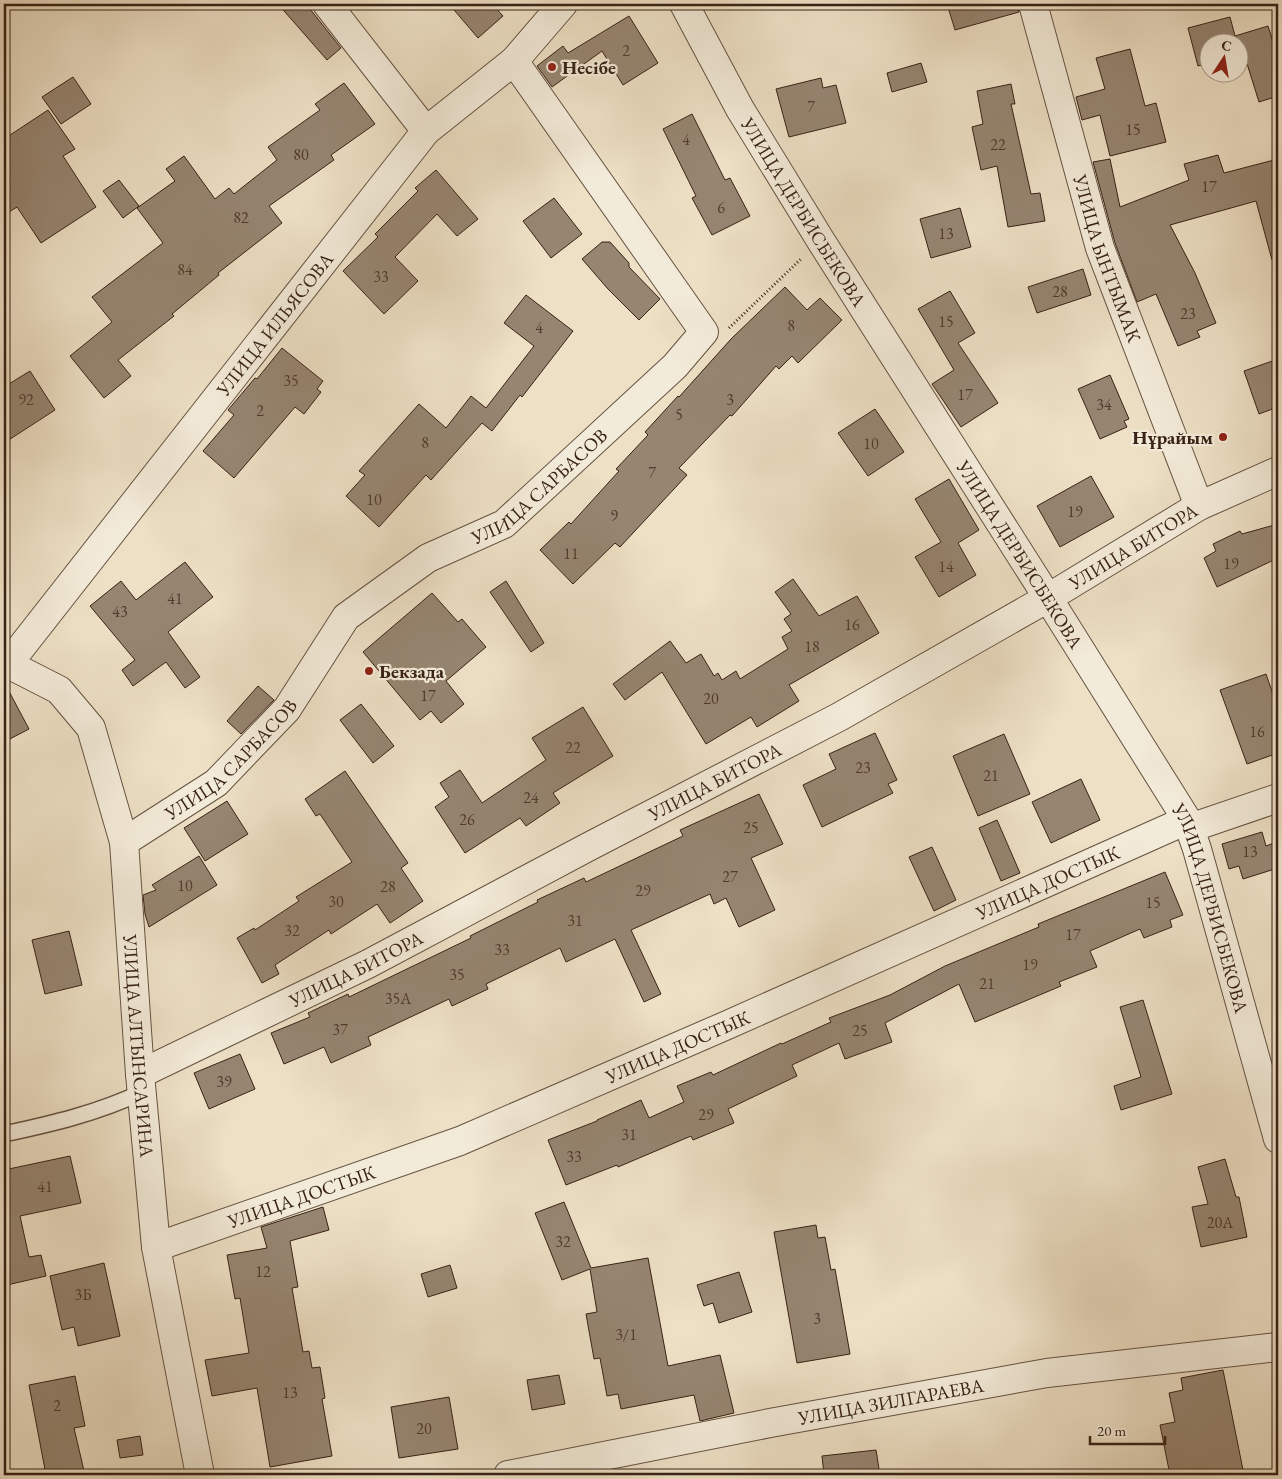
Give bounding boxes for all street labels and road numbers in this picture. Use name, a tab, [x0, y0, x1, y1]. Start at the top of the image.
street label: УЛИЦА ДЕРБИСБЕКОВА	[735, 112, 872, 312]
street label: УЛИЦА ЫНТЫМАК	[1068, 171, 1148, 346]
street label: УЛИЦА ИЛЬЯСОВА	[210, 246, 339, 402]
street label: УЛИЦА САРБАСОВ	[466, 423, 612, 550]
street label: УЛИЦА ДЕРБИСБЕКОВА	[950, 455, 1089, 654]
street label: УЛИЦА БИТОРА	[1063, 497, 1203, 596]
street label: УЛИЦА САРБАСОВ	[159, 694, 303, 826]
street label: УЛИЦА БИТОРА	[643, 736, 786, 827]
street label: УЛИЦА ДЕРБИСБЕКОВА	[1166, 797, 1255, 1017]
street label: УЛИЦА ДОСТЫК	[971, 839, 1124, 925]
street label: УЛИЦА БИТОРА	[284, 924, 428, 1013]
street label: УЛИЦА АЛТЫНСАРИНА	[118, 932, 160, 1159]
street label: УЛИЦА ДОСТЫК	[601, 1004, 754, 1089]
street label: УЛИЦА ДОСТЫК	[223, 1159, 379, 1234]
street label: УЛИЦА ЗИЛГАРАЕВА	[795, 1372, 987, 1430]

